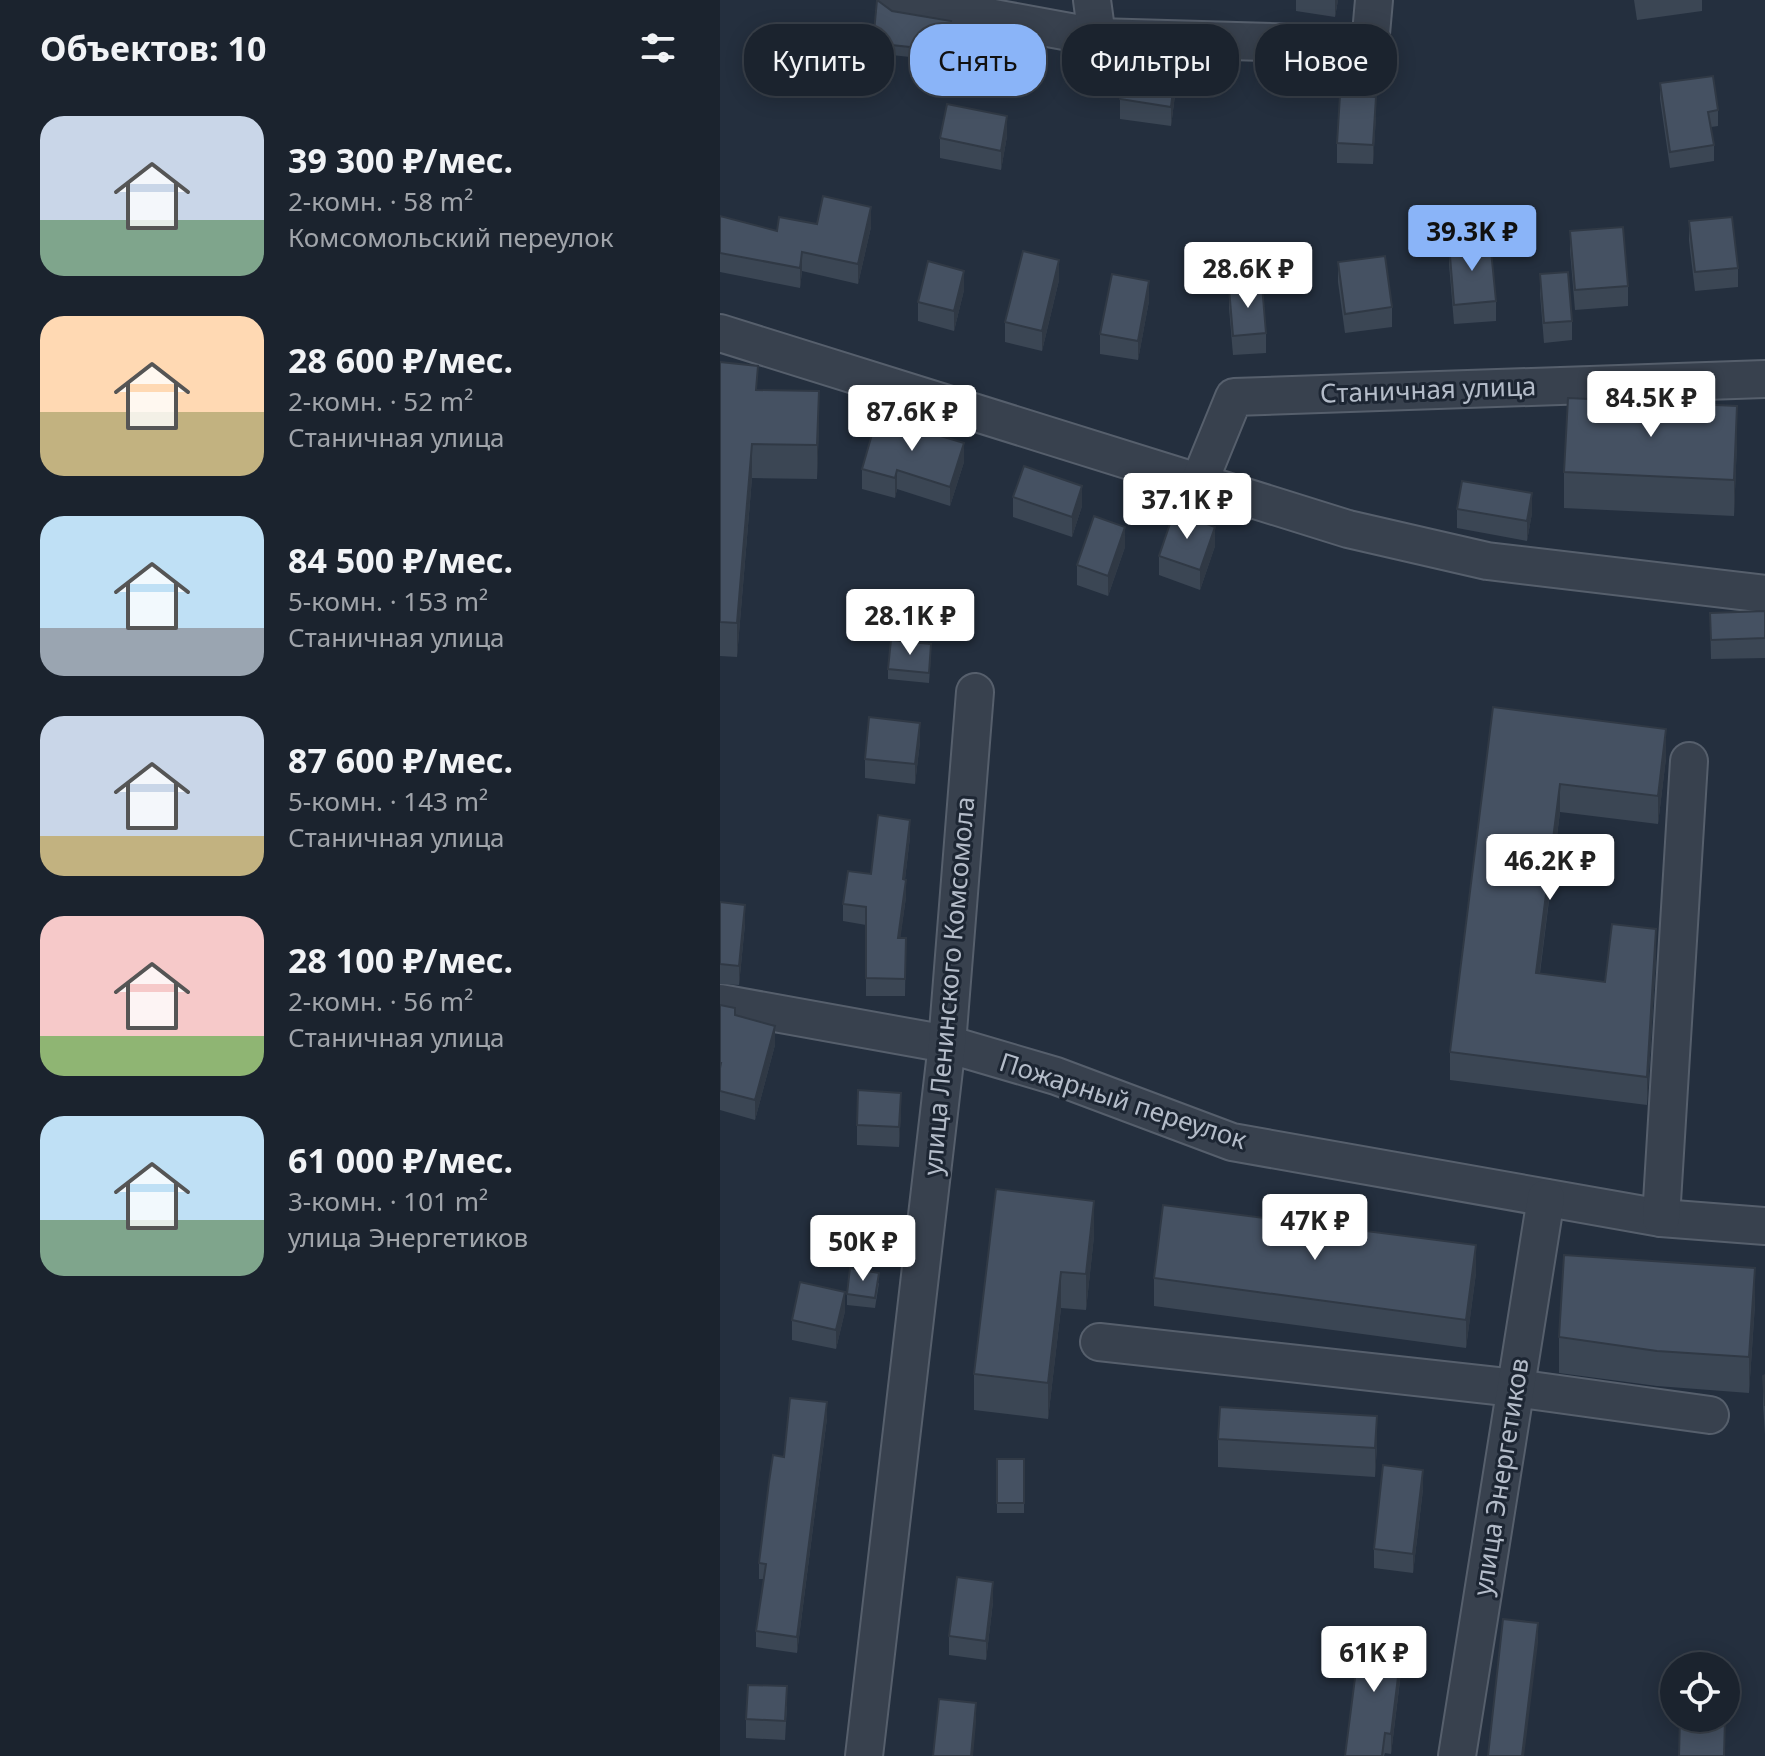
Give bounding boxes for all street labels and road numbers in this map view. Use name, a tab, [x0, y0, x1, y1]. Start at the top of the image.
street label: Станичная улица	[1319, 367, 1537, 411]
street label: улица Ленинского Комсомола	[914, 795, 983, 1177]
street label: Пожарный переулок	[995, 1043, 1252, 1157]
street label: улица Энергетиков	[1463, 1355, 1537, 1598]

